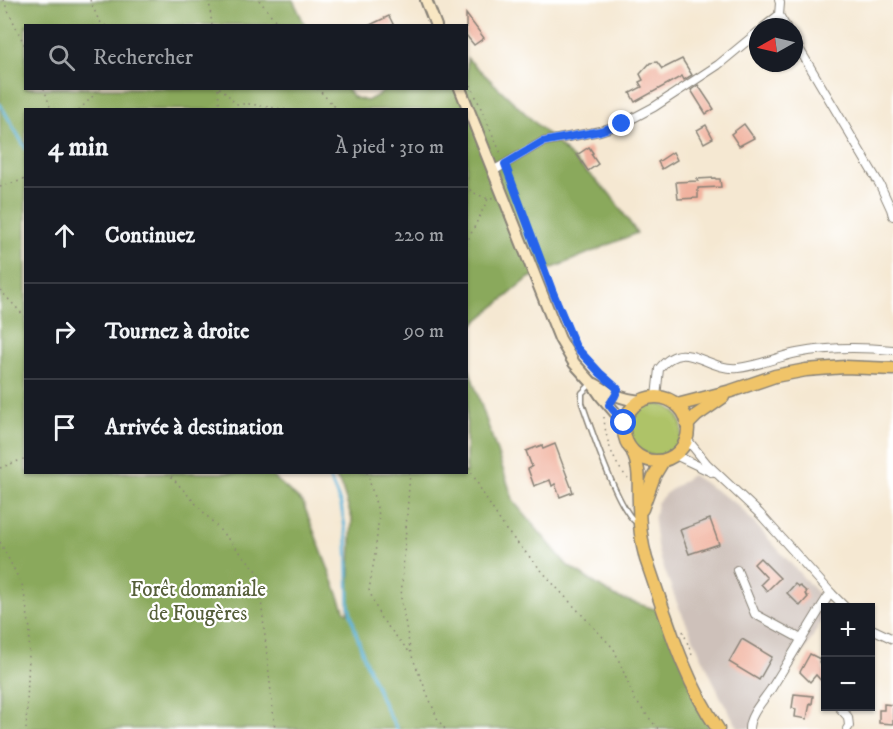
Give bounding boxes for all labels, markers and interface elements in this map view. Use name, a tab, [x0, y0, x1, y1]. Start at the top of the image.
north arrow	[749, 18, 803, 72]
search box	[24, 24, 468, 90]
icon: search	[45, 41, 78, 74]
text: Rechercher	[93, 44, 193, 71]
route end	[608, 110, 634, 136]
text: 4 min	[48, 131, 108, 164]
text: À pied · 310 m	[335, 135, 444, 160]
icon: ahead	[48, 219, 81, 252]
text: Continuez	[105, 222, 195, 249]
text: 220 m	[394, 223, 444, 248]
icon: right	[48, 315, 81, 348]
text: Tournez à droite	[105, 318, 249, 345]
text: 90 m	[404, 319, 444, 344]
route start	[610, 409, 636, 435]
icon: arrive	[48, 411, 81, 444]
text: Arrivée à destination	[105, 414, 284, 441]
park label: Forêt domaniale de Fougères	[130, 577, 266, 627]
map controls	[821, 603, 875, 711]
button: +	[821, 603, 875, 657]
button: −	[821, 657, 875, 711]

